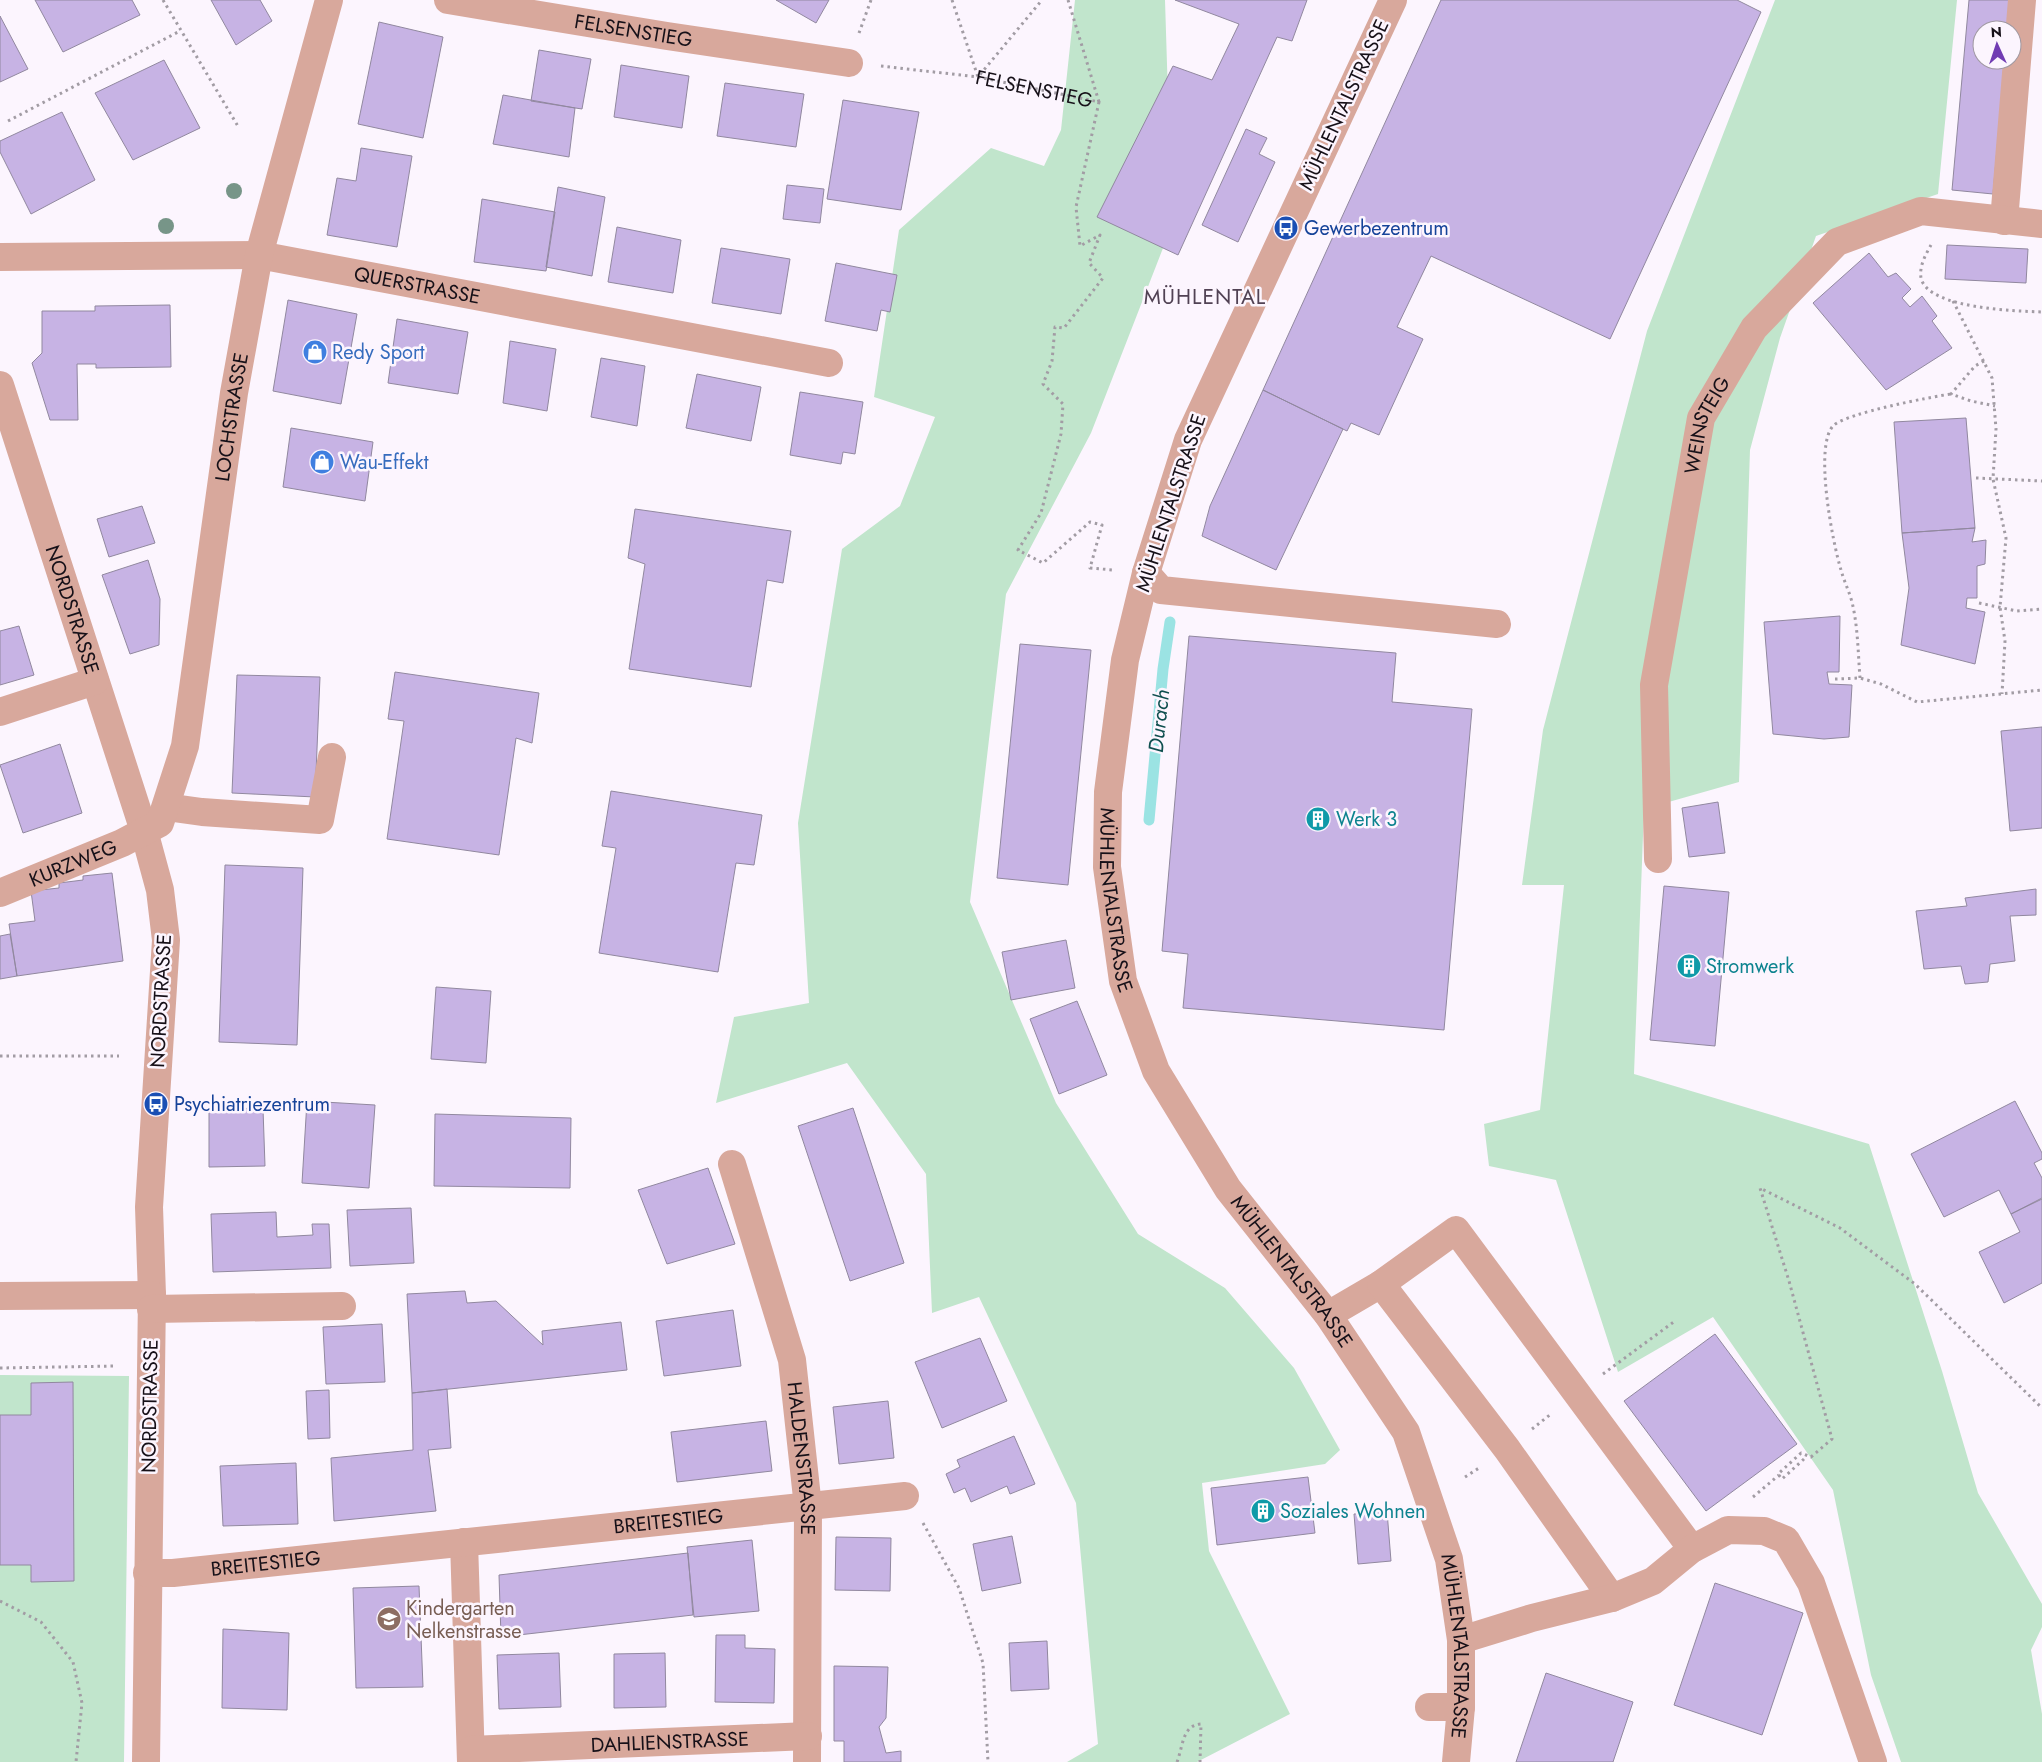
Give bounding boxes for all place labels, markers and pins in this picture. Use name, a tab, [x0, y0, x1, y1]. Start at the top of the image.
place label: Gewerbezentrum	[1304, 214, 1449, 243]
bus stop icon: Gewerbezentrum	[1273, 215, 1299, 241]
place label: Redy Sport	[332, 338, 425, 367]
shop icon: Redy Sport	[302, 339, 328, 365]
place label: Wau-Effekt	[340, 448, 429, 477]
shop icon: Wau-Effekt	[309, 449, 335, 475]
place label: Werk 3	[1336, 805, 1397, 834]
building icon: Werk 3	[1305, 806, 1331, 832]
place label: Stromwerk	[1706, 952, 1794, 981]
building icon: Stromwerk	[1676, 953, 1702, 979]
place label: Psychiatriezentrum	[174, 1090, 330, 1119]
bus stop icon: Psychiatriezentrum	[143, 1091, 169, 1117]
place label: Soziales Wohnen	[1280, 1497, 1425, 1526]
building icon: Soziales Wohnen	[1250, 1498, 1276, 1524]
place label: Kindergarten Nelkenstrasse	[406, 1594, 521, 1646]
school or university icon: Kindergarten Nelkenstrasse	[376, 1606, 402, 1632]

